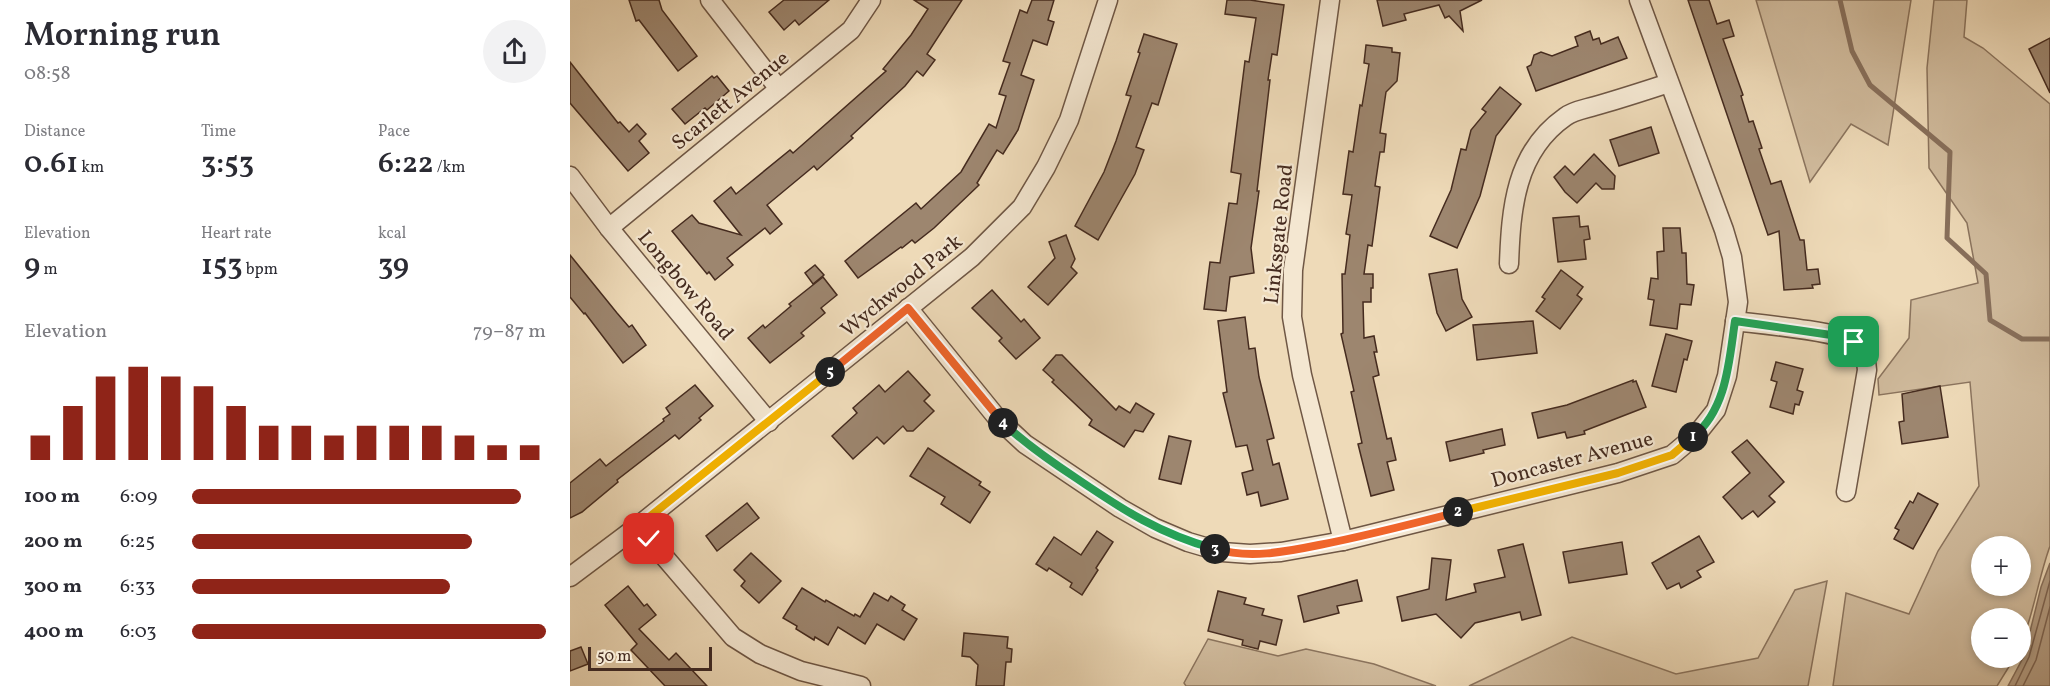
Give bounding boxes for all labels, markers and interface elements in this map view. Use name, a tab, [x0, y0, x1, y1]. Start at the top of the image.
text: Morning run	[24, 14, 221, 60]
button: share	[483, 20, 546, 83]
street label: Scarlett Avenue	[666, 45, 796, 158]
text: 08:58	[24, 60, 71, 88]
text: Distance	[24, 121, 85, 143]
text: Time	[201, 121, 236, 143]
text: Pace	[378, 121, 410, 143]
text: 0.61	[24, 143, 78, 185]
text: 3:53	[201, 143, 254, 185]
text: 6:22	[378, 143, 433, 185]
text: km	[78, 157, 104, 179]
text: /km	[433, 157, 465, 179]
street label: Linksgate Road	[1258, 163, 1301, 306]
text: Elevation	[24, 223, 91, 245]
text: Heart rate	[201, 223, 272, 245]
text: kcal	[378, 223, 406, 245]
street label: Longbow Road	[630, 225, 740, 347]
street label: Wychwood Park	[835, 228, 969, 344]
text: 9	[24, 245, 40, 287]
text: 153	[201, 245, 243, 287]
text: 39	[378, 245, 409, 287]
text: m	[40, 259, 58, 281]
text: bpm	[243, 259, 278, 281]
pin	[1828, 316, 1879, 367]
text: Elevation	[24, 318, 107, 346]
text: 79–87 m	[473, 318, 546, 346]
icon: arrive	[1837, 325, 1870, 358]
pin: 5	[815, 357, 845, 387]
text: 5	[826, 361, 834, 383]
pin: 4	[988, 408, 1018, 438]
text: 4	[998, 412, 1008, 434]
pin: 1	[1678, 422, 1708, 452]
street label: Doncaster Avenue	[1488, 425, 1657, 496]
text: 1	[1690, 426, 1696, 448]
text: 100 m	[24, 483, 80, 511]
text: 6:09	[120, 483, 157, 511]
pin: 2	[1443, 497, 1473, 527]
text: 2	[1454, 501, 1462, 523]
pin	[623, 513, 674, 564]
icon: check	[632, 522, 665, 555]
text: 200 m	[24, 528, 82, 556]
text: 6:25	[120, 528, 155, 556]
pin: 3	[1200, 534, 1230, 564]
map controls	[1971, 536, 2031, 668]
button: +	[1971, 536, 2031, 596]
text: 3	[1211, 538, 1219, 560]
text: 300 m	[24, 573, 82, 601]
text: 6:33	[120, 573, 155, 601]
button: −	[1971, 608, 2031, 668]
text: 400 m	[24, 618, 84, 646]
text: 6:03	[120, 618, 157, 646]
scale bar	[588, 644, 712, 672]
text: 50 m	[597, 646, 631, 668]

